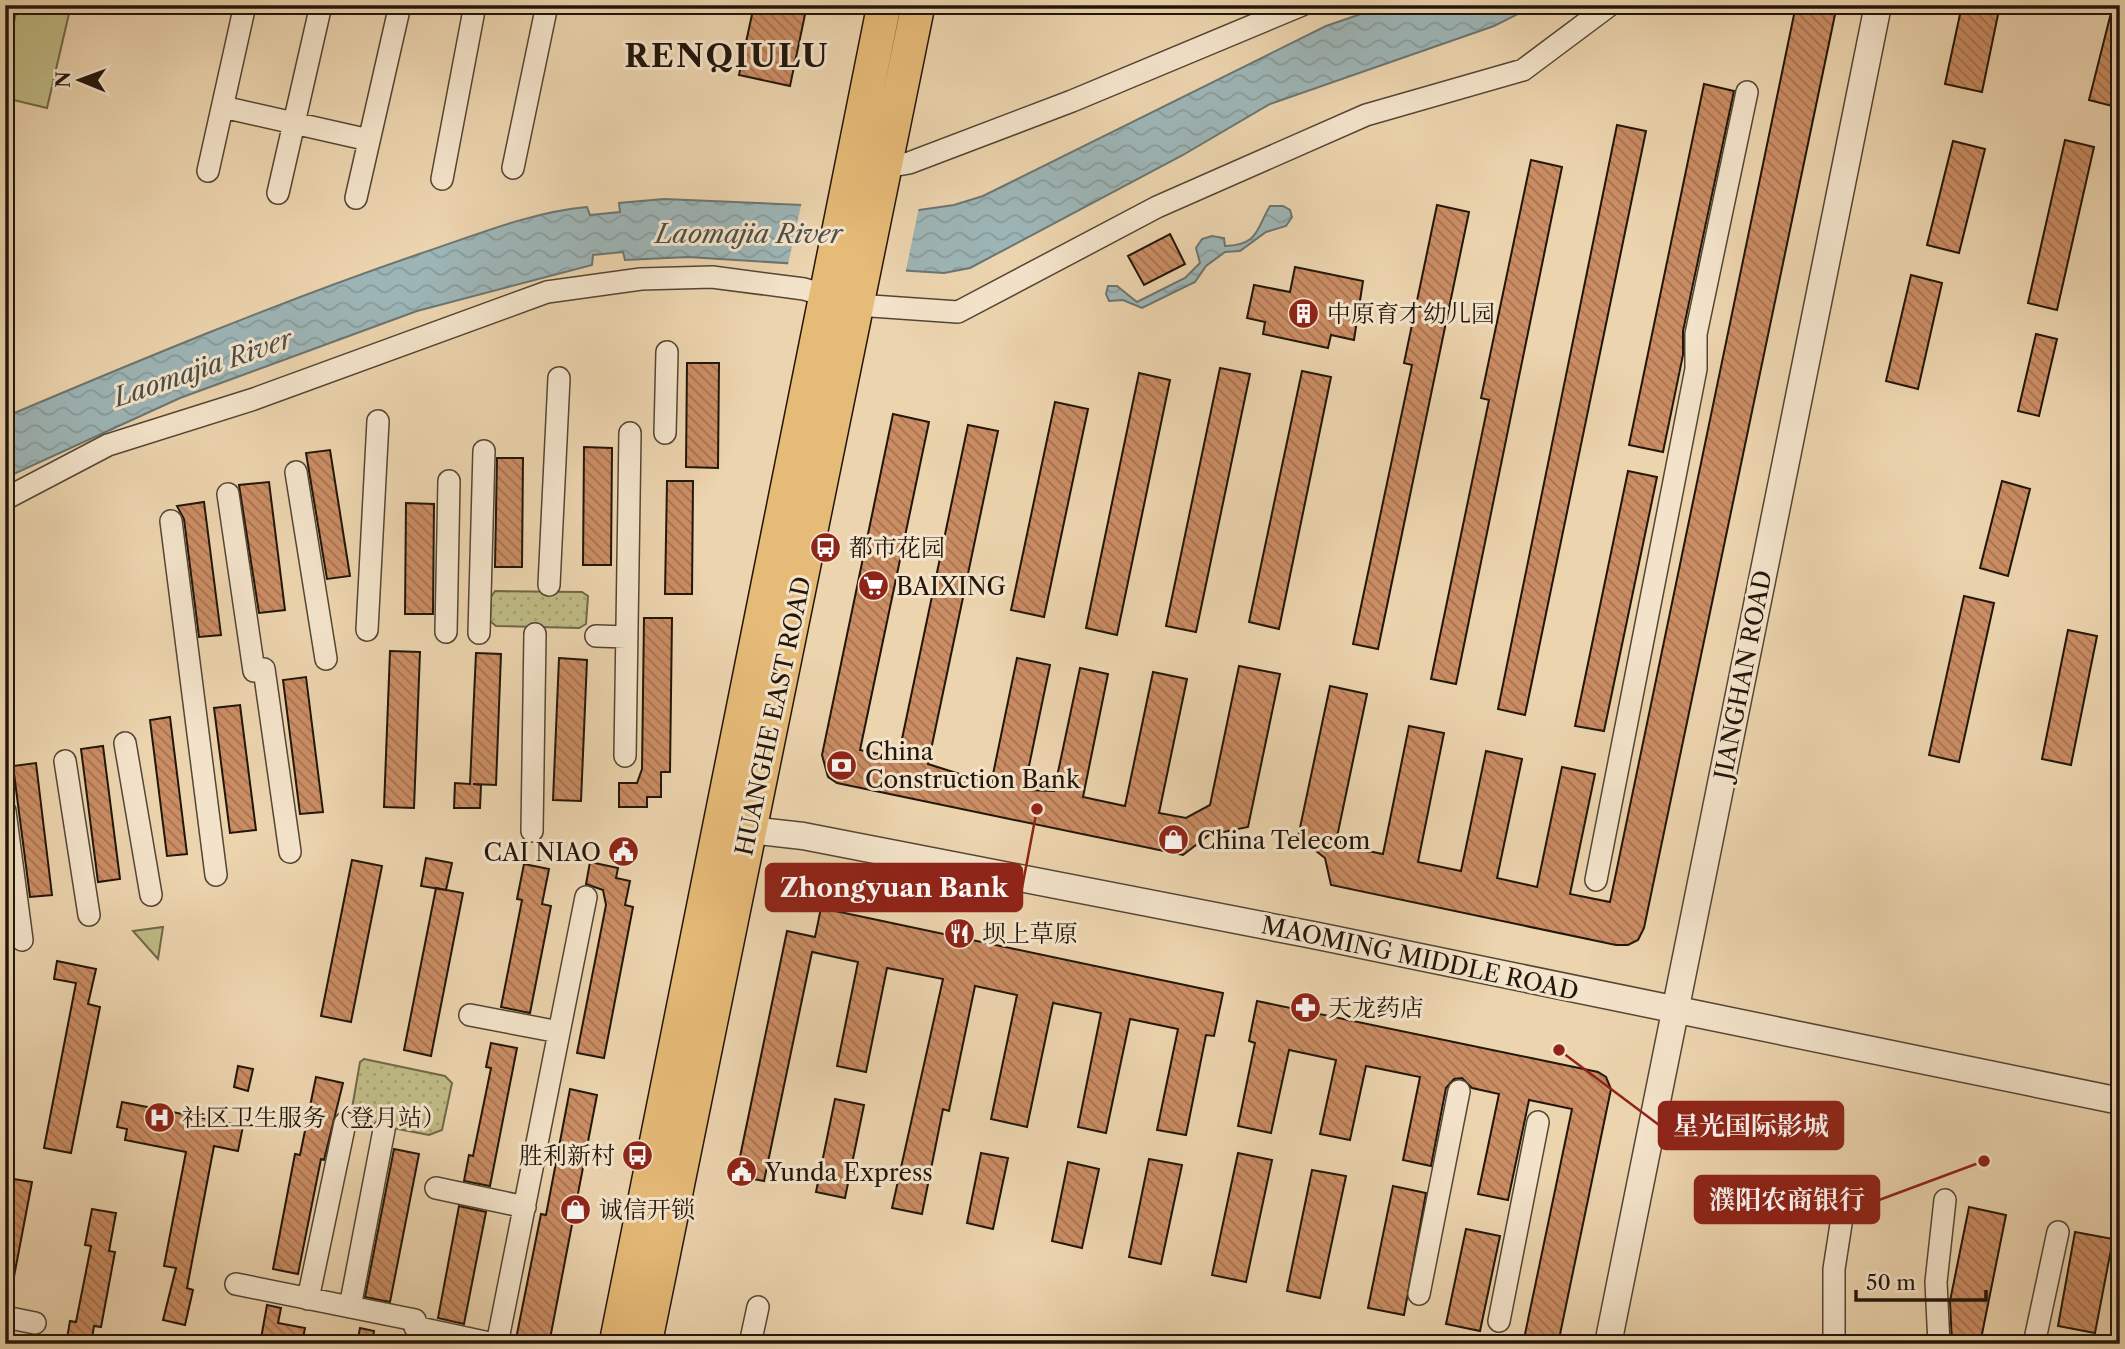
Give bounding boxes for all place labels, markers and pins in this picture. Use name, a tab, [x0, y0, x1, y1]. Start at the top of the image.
building icon: 中原育才幼儿园	[1287, 296, 1321, 330]
place label: 中原育才幼儿园	[1327, 299, 1495, 328]
bus stop icon: 都市花园	[809, 530, 843, 564]
place label: 都市花园	[849, 533, 945, 562]
supermarket icon: BAIXING	[856, 569, 890, 603]
place label: BAIXING	[896, 572, 1006, 601]
place label: China Construction Bank	[865, 737, 1081, 794]
bank icon: China Construction Bank	[825, 748, 859, 782]
shop icon: China Telecom	[1157, 823, 1191, 857]
place label: China Telecom	[1197, 826, 1370, 855]
public building icon: CAI NIAO	[607, 835, 641, 869]
place label: CAI NIAO	[484, 838, 601, 867]
callout: Zhongyuan Bank	[766, 864, 1022, 911]
restaurant icon: 坝上草原	[942, 916, 976, 950]
place label: 坝上草原	[982, 919, 1078, 948]
pharmacy icon: 天龙药店	[1288, 990, 1322, 1024]
place label: 天龙药店	[1328, 993, 1424, 1022]
hospital icon: 社区卫生服务（登月站）	[142, 1100, 176, 1134]
callout: 星光国际影城	[1659, 1102, 1843, 1149]
place label: 社区卫生服务（登月站）	[182, 1103, 446, 1132]
bus stop icon: 胜利新村	[621, 1138, 655, 1172]
place label: 胜利新村	[519, 1141, 615, 1170]
public building icon: Yunda Express	[725, 1155, 759, 1189]
place label: Yunda Express	[764, 1158, 933, 1187]
callout: 濮阳农商银行	[1695, 1176, 1879, 1223]
shop icon: 诚信开锁	[559, 1192, 593, 1226]
place label: 诚信开锁	[599, 1195, 695, 1224]

